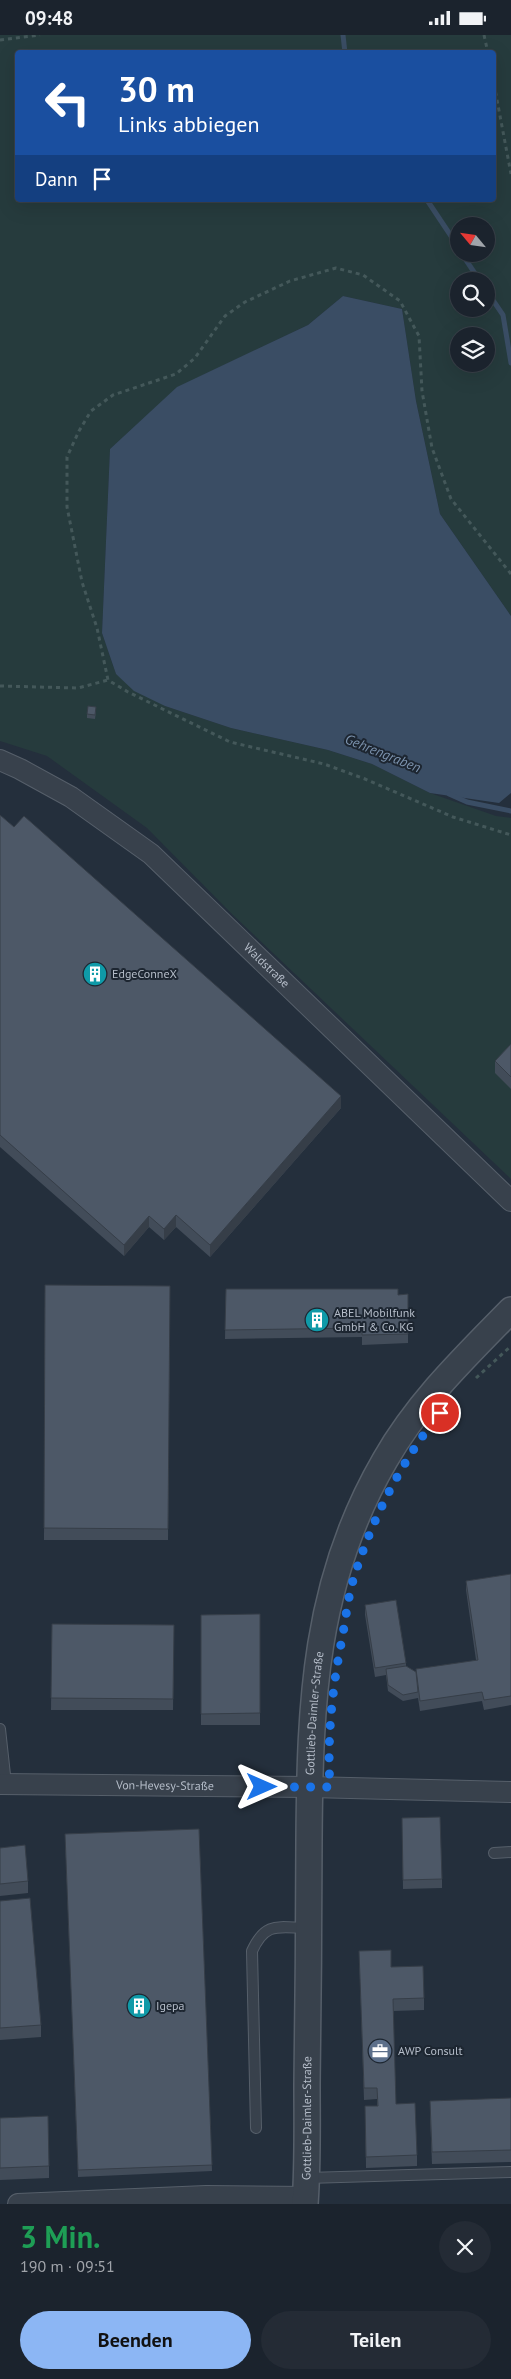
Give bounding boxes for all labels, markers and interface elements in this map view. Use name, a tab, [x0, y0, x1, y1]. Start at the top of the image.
text: 09:48	[25, 6, 73, 30]
text: 30 m	[118, 66, 195, 112]
icon: left	[35, 70, 100, 135]
text: Links abbiegen	[118, 110, 260, 138]
icon: arrive	[88, 165, 116, 193]
text: Dann	[35, 167, 78, 191]
north arrow	[450, 217, 495, 263]
map controls	[450, 217, 495, 372]
button: search	[450, 272, 495, 317]
button: layers	[450, 327, 495, 372]
water label: Gehrengraben	[343, 730, 423, 776]
street label: Waldstraße	[241, 940, 293, 991]
building icon: EdgeConneX	[82, 961, 108, 987]
place label: EdgeConneX	[112, 966, 178, 981]
place label: ABEL Mobilfunk GmbH & Co. KG	[334, 1305, 415, 1334]
building icon: ABEL Mobilfunk GmbH & Co. KG	[304, 1307, 330, 1333]
pin	[419, 1392, 461, 1434]
icon: arrive	[426, 1399, 454, 1427]
street label: Gottlieb-Daimler-Straße	[302, 1650, 327, 1775]
position arrow	[235, 1760, 287, 1812]
street label: Von-Hevesy-Straße	[115, 1777, 214, 1793]
building icon: Igepa	[126, 1993, 152, 2019]
place label: Igepa	[156, 1998, 185, 2013]
office icon: AWP Consult	[367, 2038, 393, 2064]
place label: AWP Consult	[398, 2043, 463, 2058]
street label: Gottlieb-Daimler-Straße	[298, 2056, 314, 2180]
text: 3 Min.	[20, 2217, 100, 2256]
button: close	[439, 2221, 491, 2273]
text: 190 m · 09:51	[20, 2256, 115, 2276]
button: Beenden	[20, 2311, 251, 2369]
button: Teilen	[261, 2311, 491, 2369]

